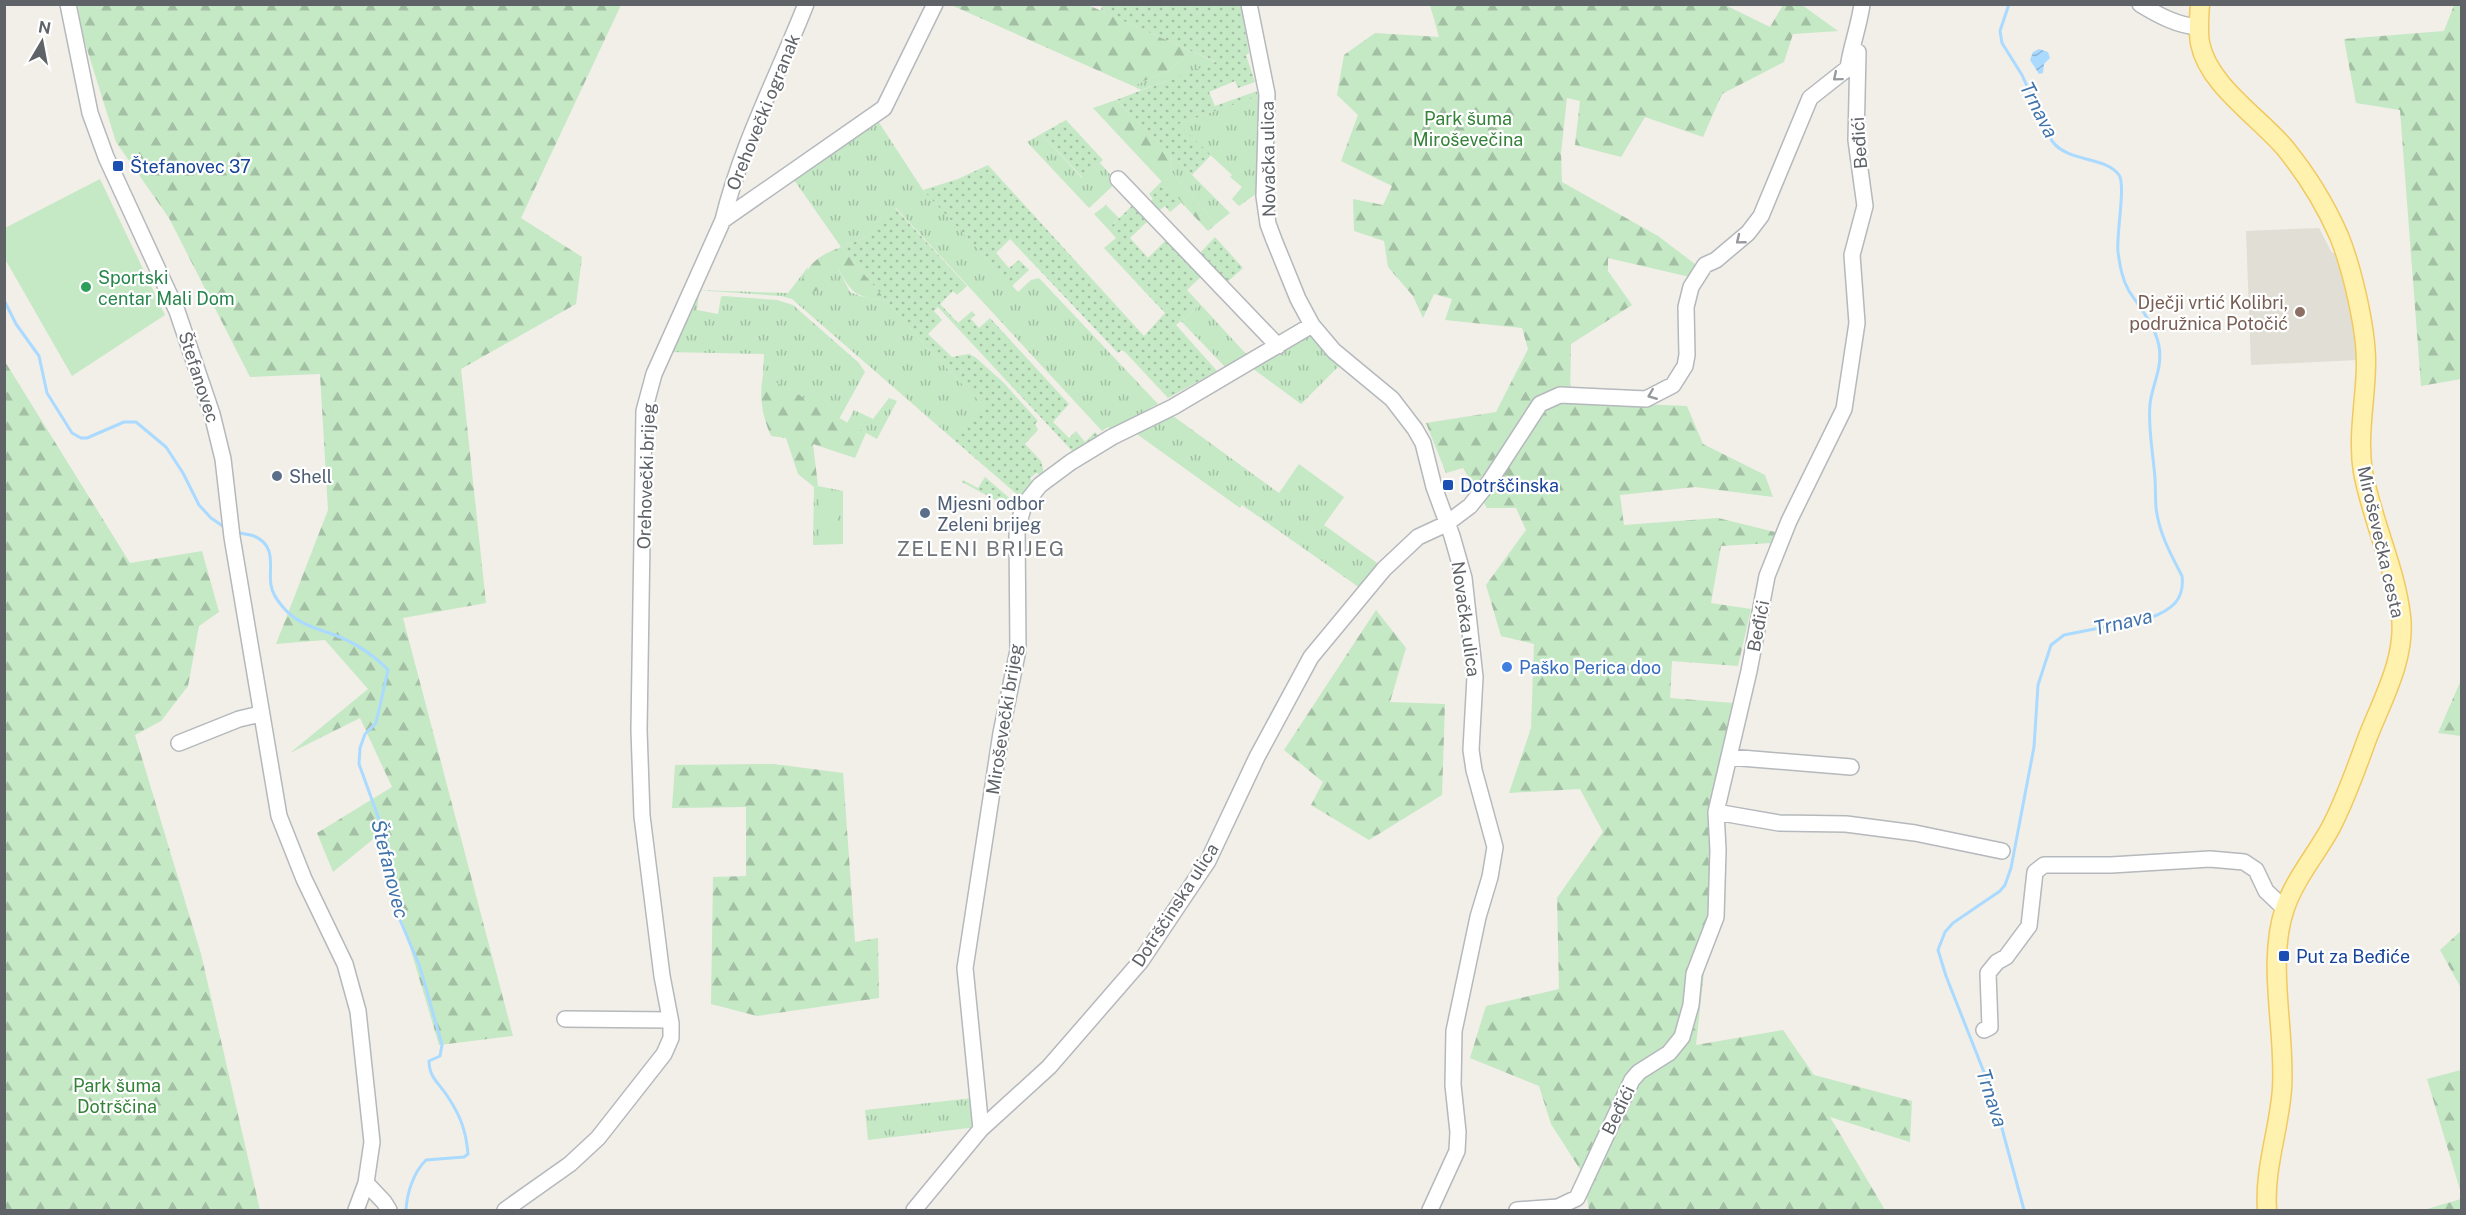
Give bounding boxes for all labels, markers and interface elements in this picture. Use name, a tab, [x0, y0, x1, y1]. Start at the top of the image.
north arrow	[12, 12, 72, 72]
text: N	[37, 17, 52, 38]
street label: Orehovečki ogranak	[722, 31, 804, 193]
one-way arrow	[1833, 70, 1844, 81]
water label: Trnava	[2015, 78, 2063, 142]
street label: Novačka ulica	[1256, 101, 1280, 217]
park label: Park šuma Miroševečina	[1413, 108, 1523, 150]
street label: Beđići	[1847, 116, 1871, 170]
place label: Štefanovec 37	[130, 156, 251, 177]
marker: Štefanovec 37	[111, 159, 125, 173]
one-way arrow	[1735, 233, 1746, 244]
place label: Sportski centar Mali Dom	[98, 267, 235, 309]
marker: Sportski centar Mali Dom	[79, 280, 93, 294]
place label: Dječji vrtić Kolibri, podružnica Potočić	[2129, 292, 2288, 334]
marker: Dječji vrtić Kolibri, podružnica Potočić	[2293, 305, 2307, 319]
street label: Štefanovec	[174, 329, 224, 425]
one-way arrow	[1647, 388, 1658, 400]
street label: Orehovečki brijeg	[633, 402, 659, 550]
street label: Miroševečka cesta	[2353, 464, 2409, 620]
place label: Shell	[289, 466, 332, 487]
marker: Shell	[270, 469, 284, 483]
place label: Dotrščinska	[1460, 475, 1559, 496]
marker: Dotrščinska	[1441, 478, 1455, 492]
place label: Mjesni odbor Zeleni brijeg	[937, 493, 1045, 535]
marker: Mjesni odbor Zeleni brijeg	[918, 506, 932, 520]
district label: ZELENI BRIJEG	[896, 536, 1066, 561]
street label: Novačka ulica	[1448, 560, 1484, 678]
street label: Beđići	[1743, 598, 1773, 654]
water label: Trnava	[2091, 604, 2155, 640]
street label: Miroševečki brijeg	[982, 642, 1026, 796]
place label: Paško Perica doo	[1519, 657, 1661, 678]
marker: Paško Perica doo	[1500, 660, 1514, 674]
water label: Štefanovec	[366, 817, 414, 921]
street label: Dotrščinska ulica	[1127, 839, 1223, 971]
place label: Put za Beđiće	[2296, 946, 2410, 967]
marker: Put za Beđiće	[2277, 949, 2291, 963]
water label: Trnava	[1971, 1066, 2013, 1130]
park label: Park šuma Dotrščina	[73, 1075, 161, 1117]
street label: Beđići	[1597, 1082, 1639, 1138]

